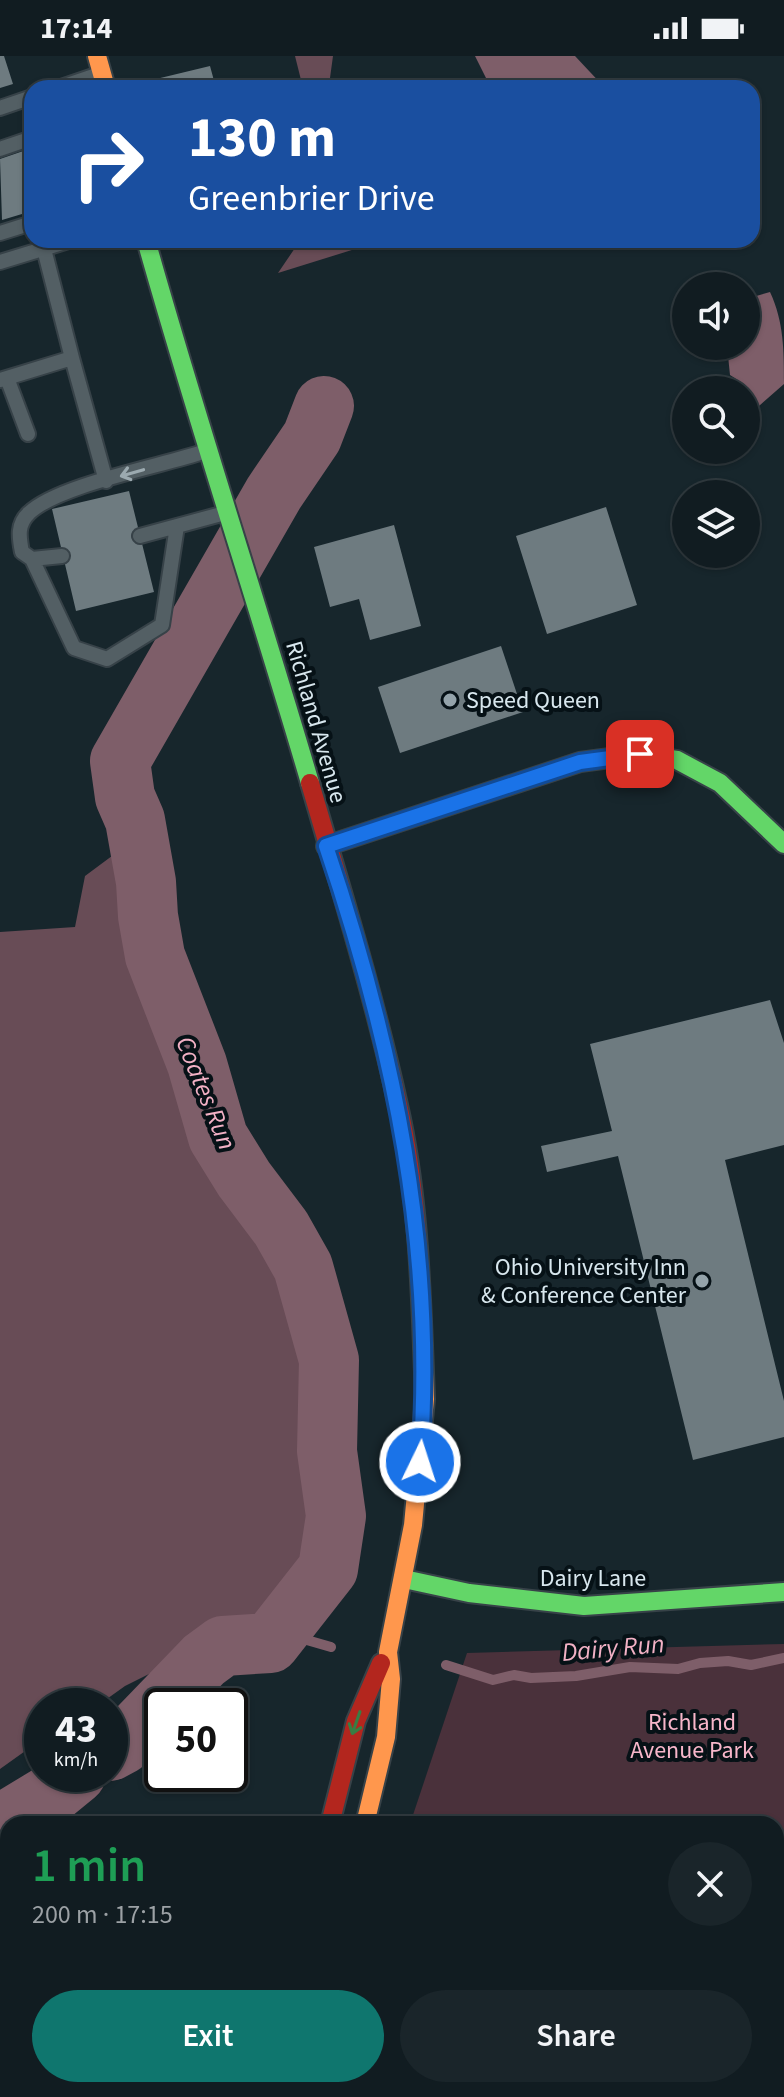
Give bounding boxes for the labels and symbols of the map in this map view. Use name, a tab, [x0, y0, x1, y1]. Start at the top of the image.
one-way arrow	[120, 466, 146, 481]
street label: Richland Avenue	[276, 637, 356, 807]
place label: Speed Queen	[466, 683, 600, 718]
marker: Speed Queen	[441, 691, 459, 709]
pin	[606, 720, 674, 788]
water label: Coates Run	[166, 1031, 246, 1155]
place label: Ohio University Inn & Conference Center	[481, 1250, 687, 1313]
marker: Ohio University Inn & Conference Center	[693, 1272, 711, 1290]
position arrow	[378, 1420, 462, 1504]
street label: Dairy Lane	[540, 1561, 646, 1596]
water label: Dairy Run	[560, 1625, 666, 1671]
speed limit sign: 50	[144, 1688, 248, 1792]
park label: Richland Avenue Park	[630, 1705, 754, 1768]
one-way arrow	[348, 1710, 363, 1735]

